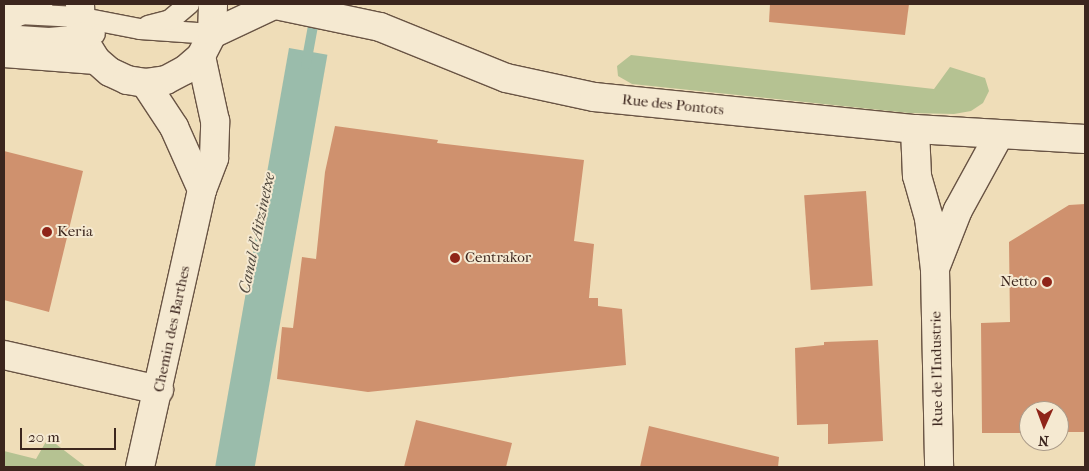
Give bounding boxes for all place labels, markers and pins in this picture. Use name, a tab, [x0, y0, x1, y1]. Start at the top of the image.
place label: Keria	[57, 223, 93, 241]
marker: Keria	[41, 226, 53, 238]
place label: Centrakor	[465, 249, 531, 267]
marker: Centrakor	[449, 252, 461, 264]
place label: Netto	[1000, 273, 1037, 291]
marker: Netto	[1041, 276, 1053, 288]

